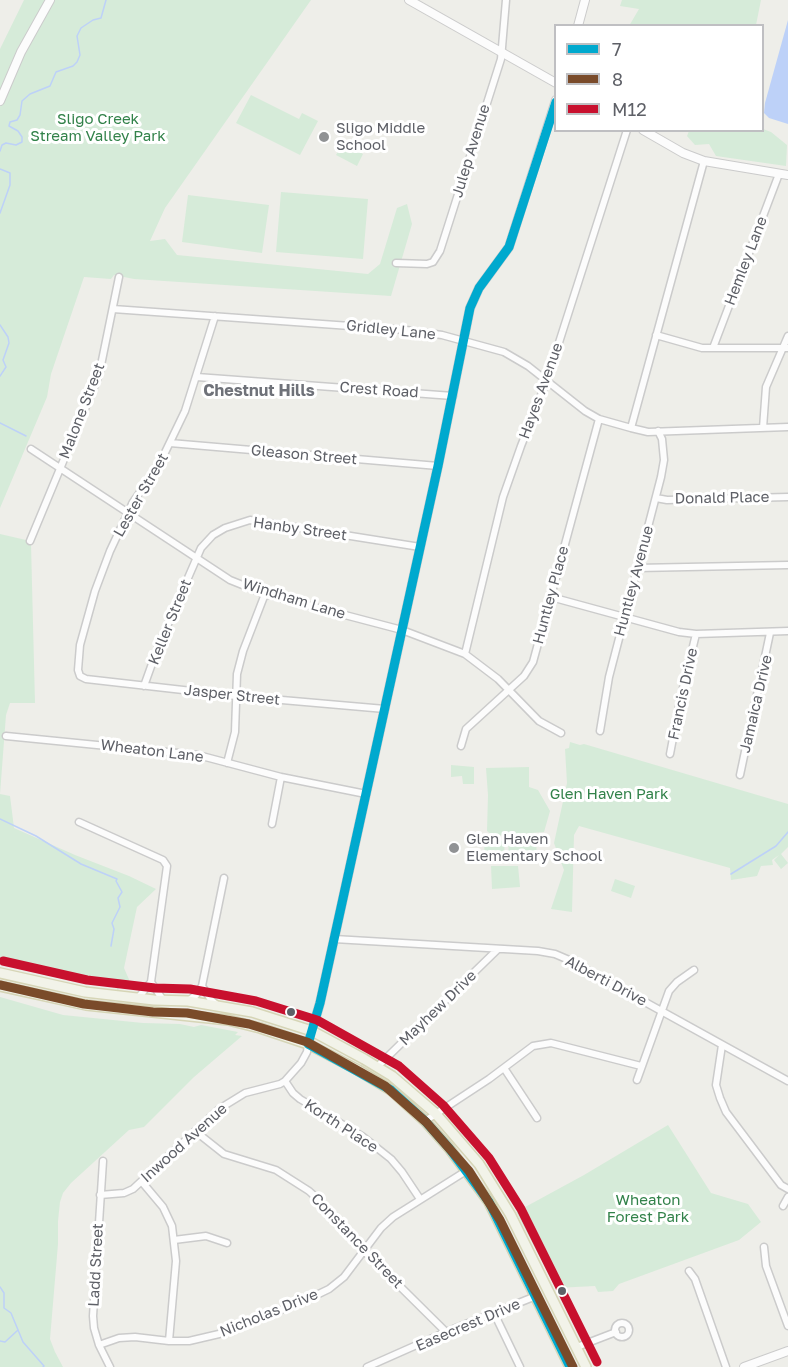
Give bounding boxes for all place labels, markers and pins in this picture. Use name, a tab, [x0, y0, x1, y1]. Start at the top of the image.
place label: Sligo Middle School	[336, 119, 425, 154]
marker: Sligo Middle School	[317, 130, 331, 144]
place label: Glen Haven Elementary School	[466, 830, 602, 865]
marker: Glen Haven Elementary School	[447, 841, 461, 855]
unlabelled marker	[285, 1006, 297, 1018]
unlabelled marker	[556, 1285, 568, 1297]

